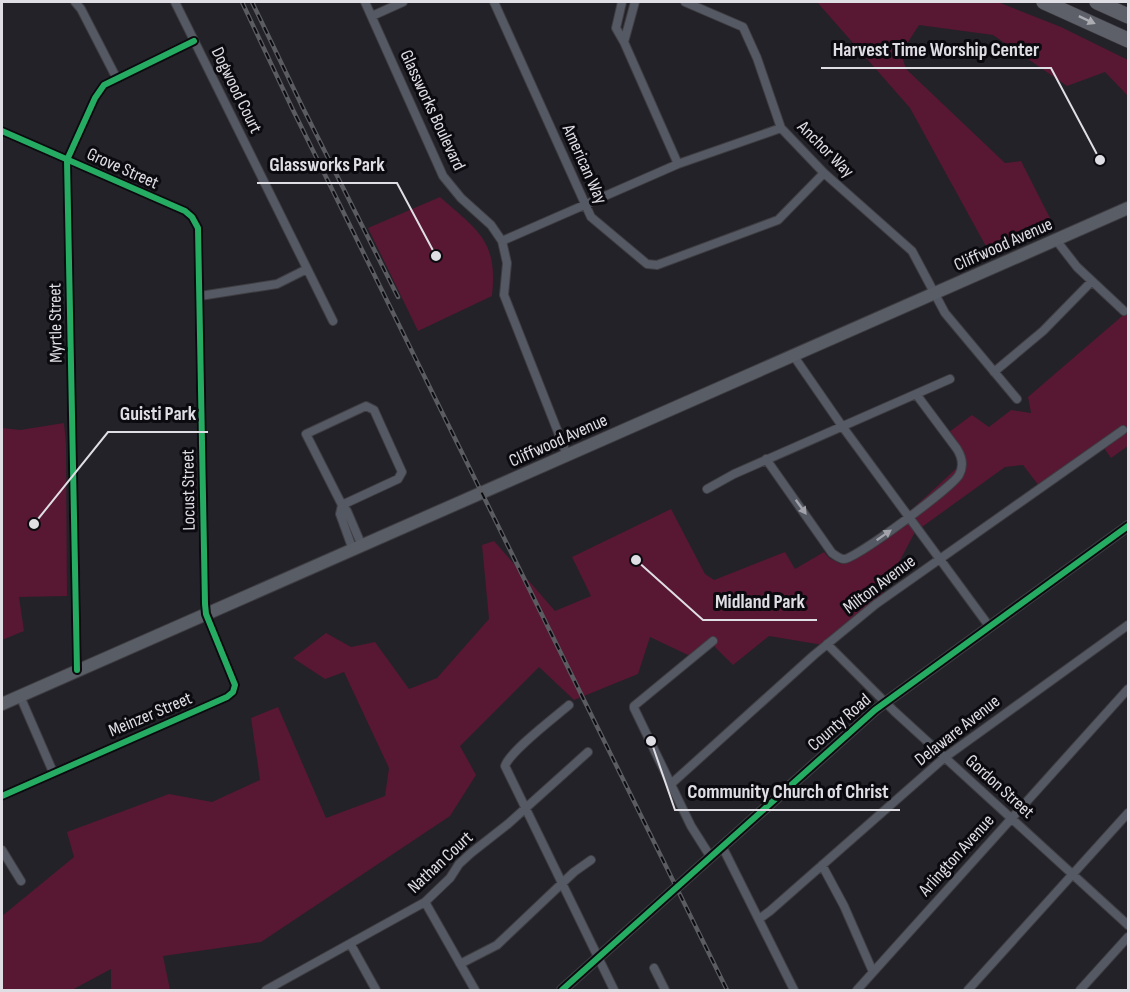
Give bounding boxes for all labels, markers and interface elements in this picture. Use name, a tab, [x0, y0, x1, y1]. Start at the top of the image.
one-way arrow	[1078, 16, 1095, 25]
callout: Harvest Time Worship Center	[821, 30, 1051, 68]
text: Harvest Time Worship Center	[833, 38, 1039, 62]
street label: Dogwood Court	[207, 44, 267, 137]
street label: Glassworks Boulevard	[396, 47, 470, 174]
street label: Anchor Way	[792, 116, 858, 182]
street label: American Way	[557, 120, 611, 207]
street label: Grove Street	[84, 143, 162, 194]
callout: Glassworks Park	[257, 145, 397, 183]
text: Glassworks Park	[269, 153, 385, 177]
street label: Cliffwood Avenue	[951, 213, 1056, 276]
street label: Myrtle Street	[44, 282, 67, 363]
callout: Guisti Park	[108, 394, 208, 432]
text: Guisti Park	[120, 402, 197, 426]
street label: Cliffwood Avenue	[506, 409, 611, 472]
street label: Locust Street	[177, 449, 200, 531]
one-way arrow	[794, 499, 806, 514]
one-way arrow	[876, 529, 892, 541]
street label: Milton Avenue	[839, 551, 919, 618]
callout: Midland Park	[703, 582, 817, 620]
text: Midland Park	[715, 590, 806, 614]
street label: Meinzer Street	[105, 687, 195, 741]
street label: County Road	[803, 689, 875, 755]
street label: Delaware Avenue	[911, 691, 1004, 770]
street label: Gordon Street	[961, 750, 1039, 823]
callout: Community Church of Christ	[675, 772, 900, 810]
text: Community Church of Christ	[687, 780, 889, 804]
street label: Arlington Avenue	[914, 810, 998, 901]
street label: Nathan Court	[403, 827, 478, 898]

